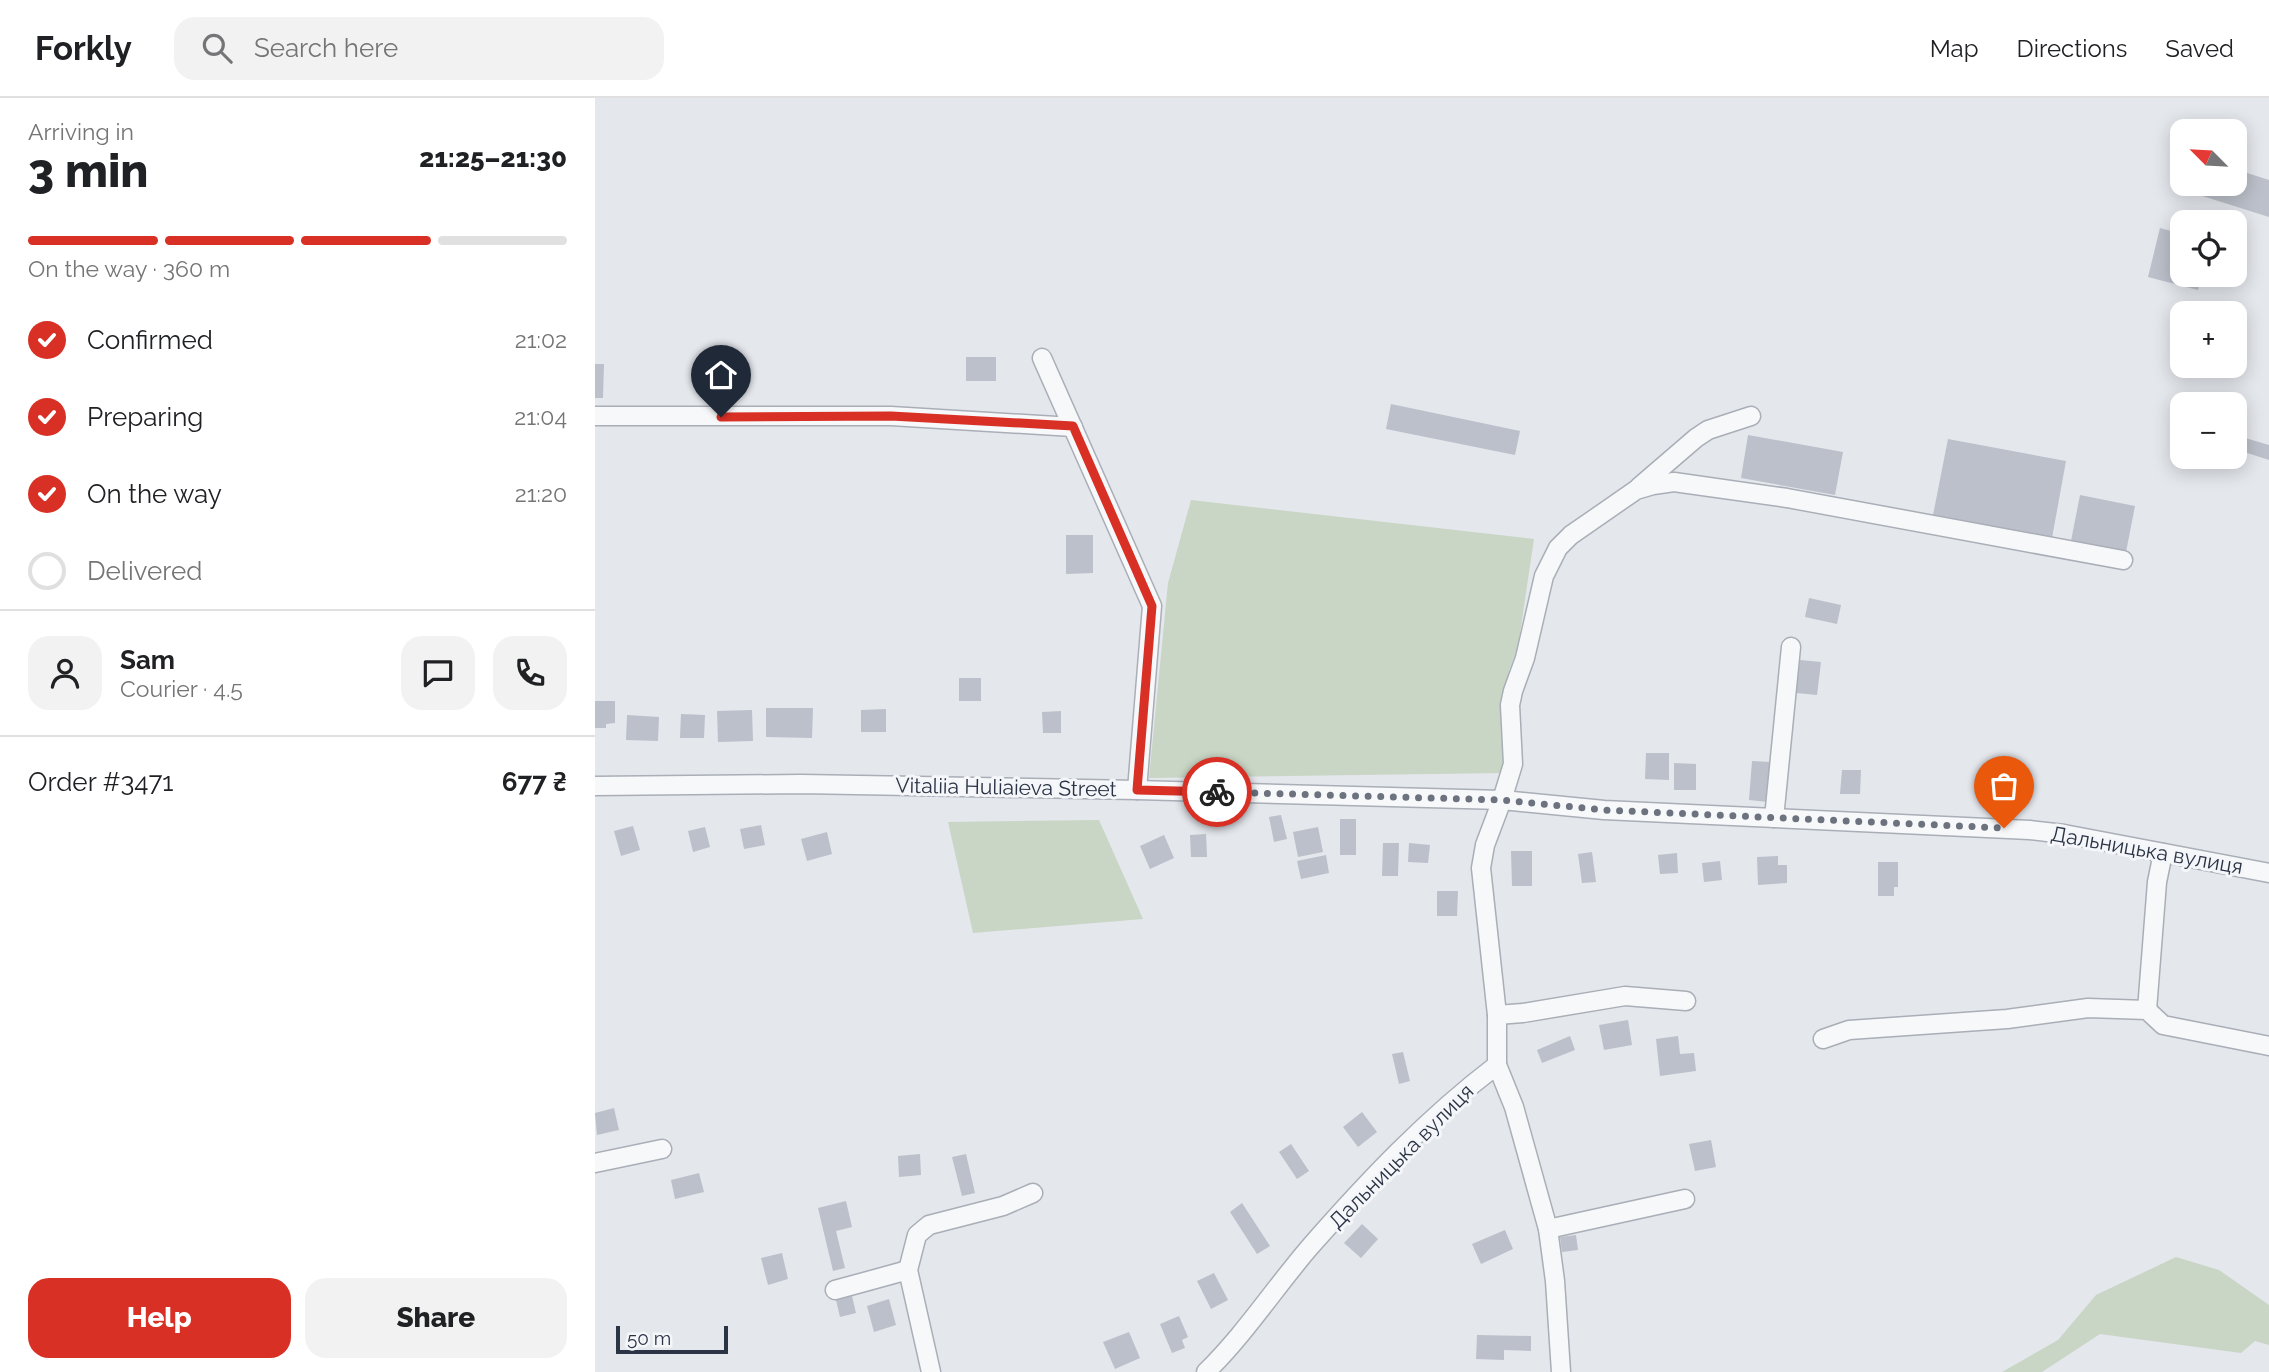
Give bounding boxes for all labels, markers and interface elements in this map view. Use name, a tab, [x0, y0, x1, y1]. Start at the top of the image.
search box	[174, 17, 664, 80]
text: Forkly	[35, 29, 132, 68]
icon: search	[198, 29, 236, 67]
text: Search here	[254, 33, 398, 63]
text: Map	[1930, 34, 1979, 63]
text: Directions	[2017, 34, 2127, 63]
text: Saved	[2165, 34, 2234, 63]
text: Arriving in	[28, 118, 134, 145]
north arrow	[2170, 119, 2247, 196]
map controls	[2170, 119, 2247, 469]
text: 21:25–21:30	[419, 143, 567, 173]
text: 3 min	[28, 144, 148, 198]
button: locate	[2170, 210, 2247, 287]
text: On the way · 360 m	[28, 255, 230, 282]
button: +	[2170, 301, 2247, 378]
icon: check	[28, 321, 66, 359]
text: Confirmed	[87, 325, 213, 355]
text: 21:02	[515, 326, 567, 353]
pin	[691, 345, 751, 417]
icon: home	[702, 356, 740, 394]
button: −	[2170, 392, 2247, 469]
icon: check	[28, 398, 66, 436]
text: Preparing	[87, 402, 203, 432]
text: 21:04	[514, 403, 567, 430]
icon: check	[28, 475, 66, 513]
text: On the way	[87, 479, 222, 509]
text: 21:20	[515, 480, 567, 507]
text: Delivered	[87, 556, 202, 586]
button: person	[28, 636, 102, 710]
button: chat	[401, 636, 475, 710]
button: phone	[493, 636, 567, 710]
text: Sam	[120, 645, 175, 675]
text: Courier · 4.5	[120, 675, 243, 702]
pin	[1974, 756, 2034, 828]
courier	[1182, 757, 1252, 827]
text: Order #3471	[28, 767, 173, 797]
text: 677 ₴	[502, 767, 567, 797]
icon: bag	[1985, 767, 2023, 805]
street label: Vitaliia Huliaieva Street	[895, 773, 1117, 801]
icon: bike	[1198, 773, 1236, 811]
street label: Дальницька вулиця	[2049, 821, 2245, 879]
street label: Дальницька вулиця	[1323, 1078, 1479, 1234]
button: Help	[28, 1278, 291, 1358]
button: Share	[305, 1278, 567, 1358]
scale bar	[616, 1323, 728, 1355]
text: 50 m	[627, 1327, 671, 1349]

